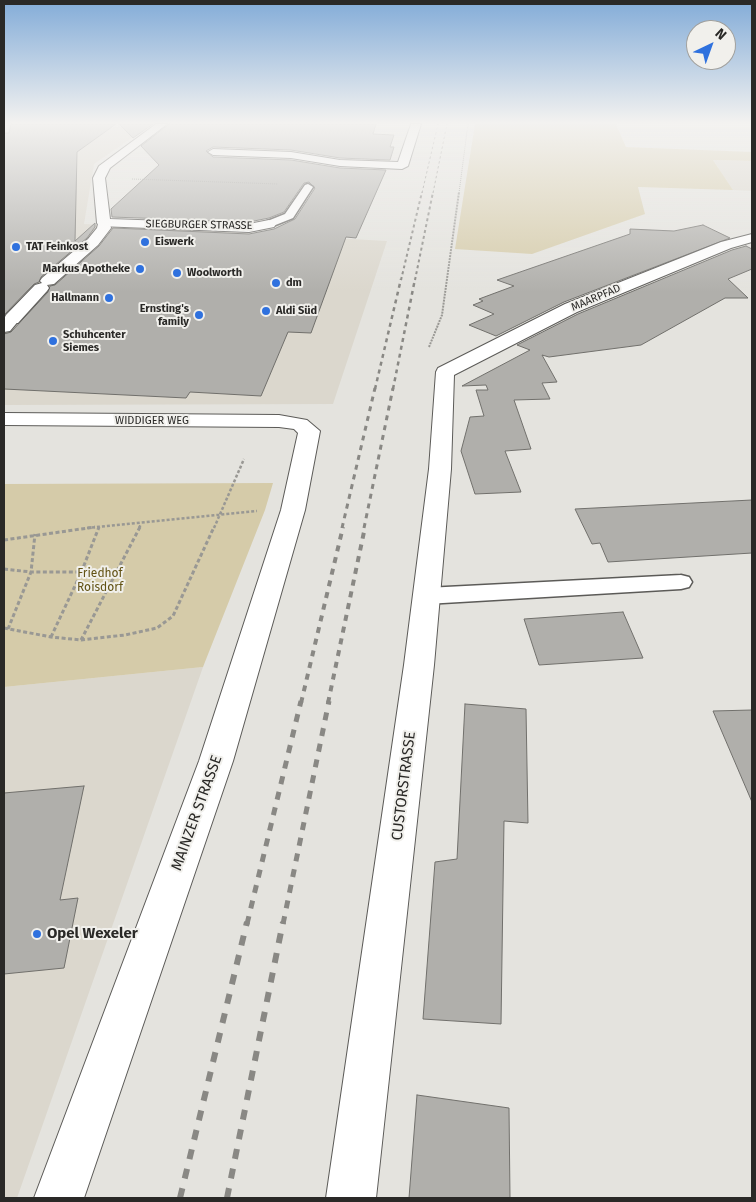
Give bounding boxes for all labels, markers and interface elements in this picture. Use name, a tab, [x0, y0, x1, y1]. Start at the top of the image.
north arrow	[686, 20, 736, 70]
text: N	[712, 25, 730, 44]
street label: SIEGBURGER STRASSE	[145, 217, 253, 233]
place label: Eiswerk	[155, 235, 194, 249]
marker: Eiswerk	[139, 236, 151, 248]
place label: TAT Feinkost	[26, 240, 88, 254]
marker: TAT Feinkost	[10, 241, 22, 253]
place label: Markus Apotheke	[43, 262, 130, 276]
marker: Markus Apotheke	[134, 263, 146, 275]
place label: Woolworth	[187, 266, 242, 280]
marker: Woolworth	[171, 267, 183, 279]
place label: dm	[286, 276, 302, 290]
marker: dm	[270, 277, 282, 289]
street label: MAARPFAD	[569, 282, 623, 314]
place label: Hallmann	[51, 291, 99, 305]
marker: Hallmann	[103, 292, 115, 304]
place label: Ernsting's family	[140, 302, 189, 328]
place label: Aldi Süd	[276, 304, 317, 318]
marker: Aldi Süd	[260, 305, 272, 317]
marker: Ernsting's family	[193, 309, 205, 321]
place label: Schuhcenter Siemes	[63, 328, 126, 354]
marker: Schuhcenter Siemes	[47, 335, 59, 347]
street label: WIDDIGER WEG	[115, 414, 189, 428]
park label: Friedhof Roisdorf	[77, 567, 123, 595]
street label: CUSTORSTRASSE	[388, 730, 420, 842]
street label: MAINZER STRASSE	[168, 753, 226, 873]
place label: Opel Wexeler	[47, 925, 138, 943]
marker: Opel Wexeler	[31, 928, 43, 940]

